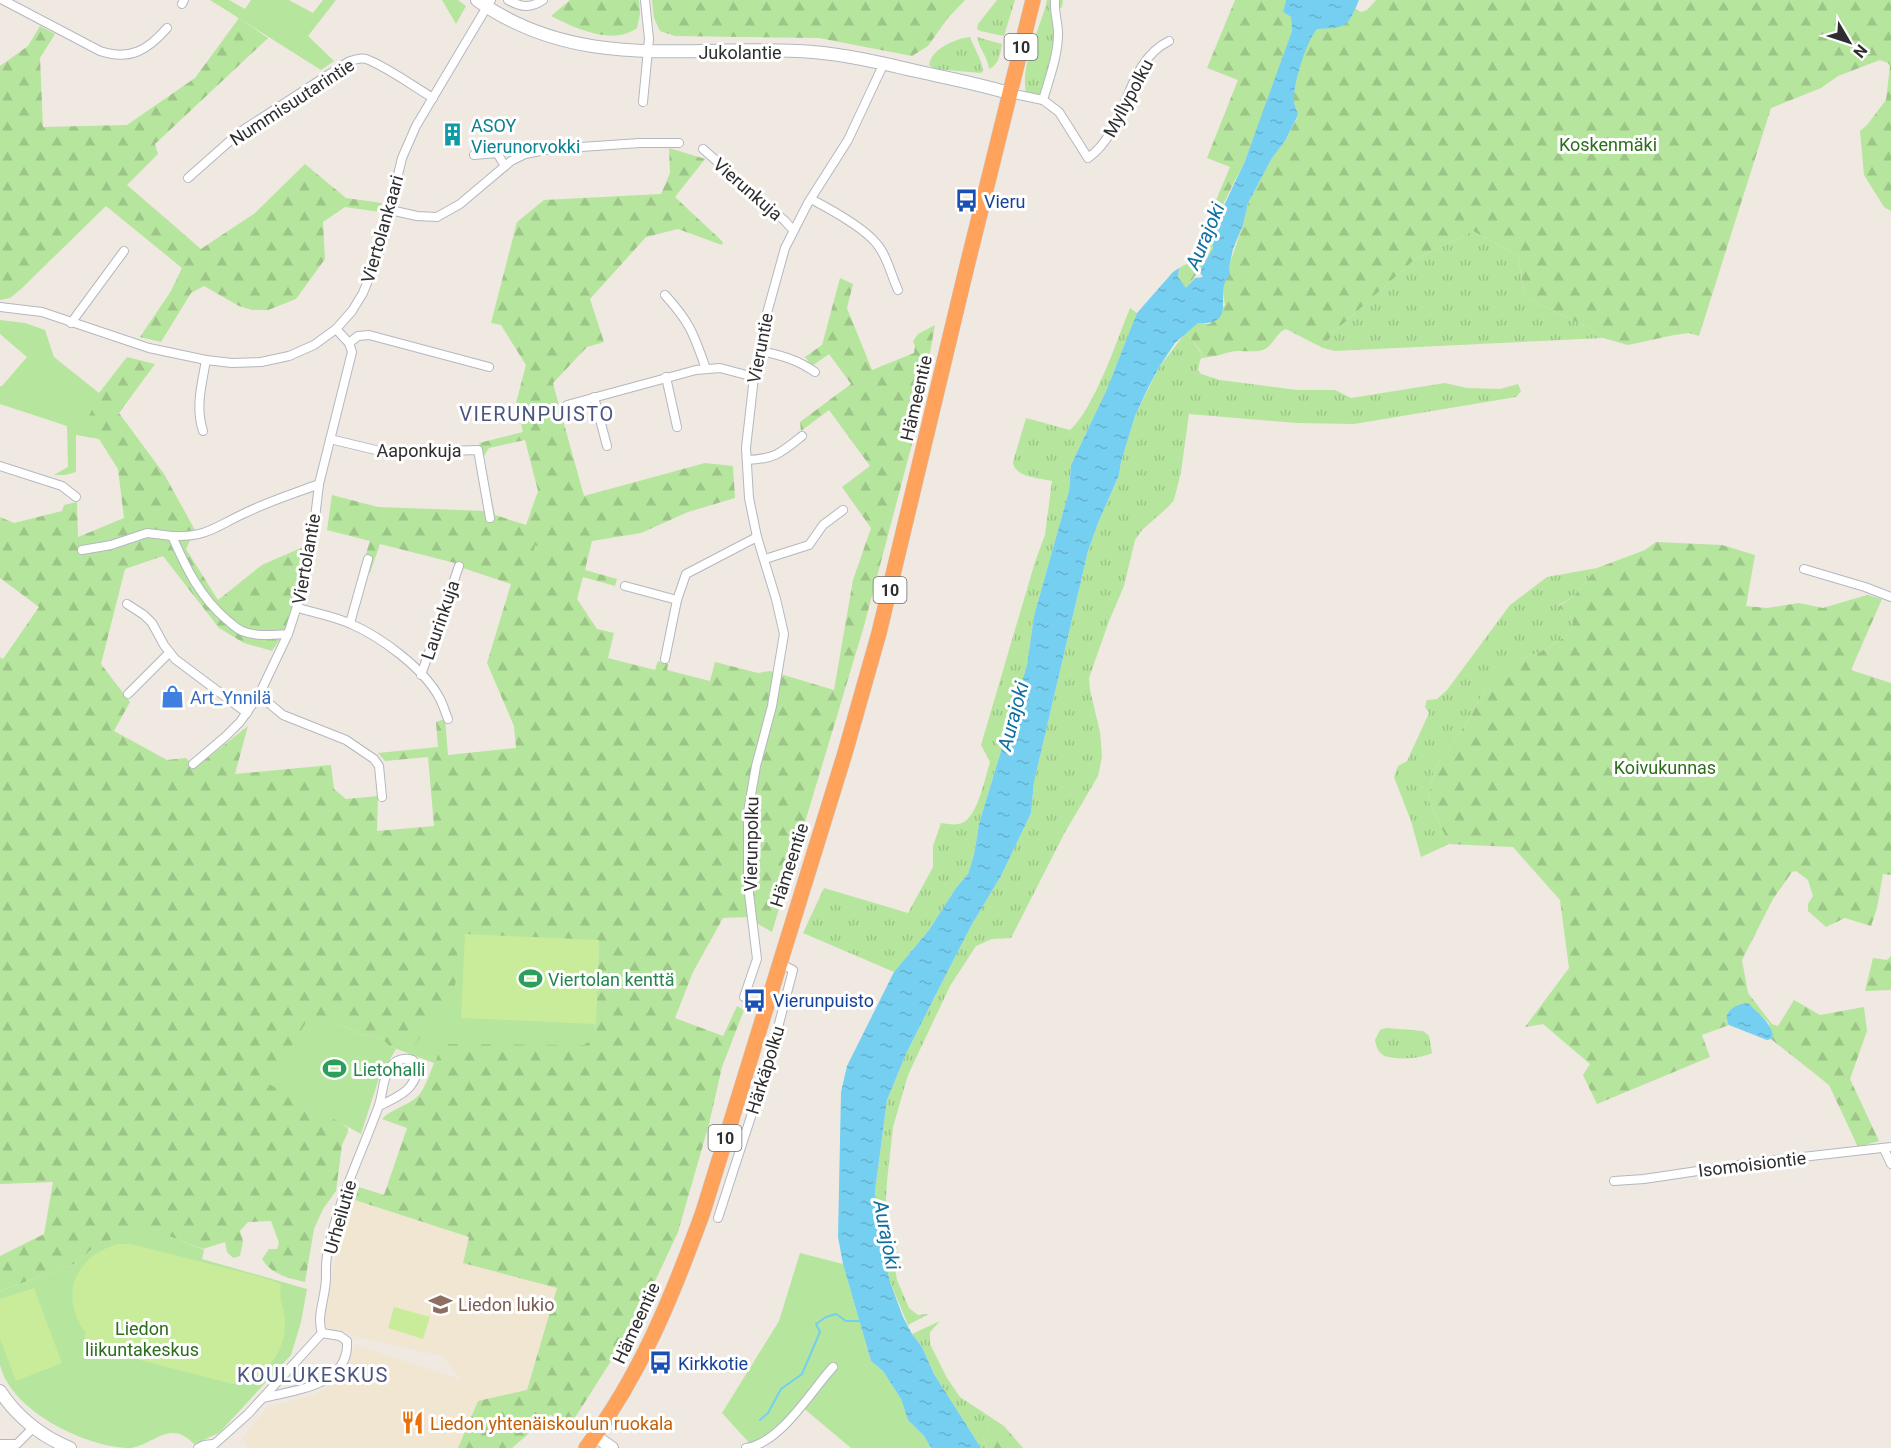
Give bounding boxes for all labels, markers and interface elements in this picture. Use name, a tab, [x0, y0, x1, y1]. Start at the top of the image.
north arrow	[1819, 12, 1879, 72]
road number: 10	[1004, 34, 1038, 60]
text: N	[1849, 41, 1871, 61]
street label: Jukolantie	[698, 42, 782, 63]
street label: Nummisuutarintie	[226, 54, 358, 150]
street label: Myllypolku	[1099, 55, 1157, 141]
place label: ASOY Vierunorvokki	[471, 115, 580, 157]
building icon: ASOY Vierunorvokki	[440, 122, 466, 148]
park label: Koskenmäki	[1559, 134, 1657, 155]
street label: Vierunkuja	[709, 153, 787, 225]
street label: Viertolankaari	[357, 173, 407, 285]
bus stop icon: Vieru	[953, 188, 979, 214]
place label: Vieru	[984, 191, 1025, 212]
water label: Aurajoki	[1180, 199, 1230, 274]
street label: Vieruntie	[743, 311, 777, 385]
street label: Hämeentie	[896, 353, 936, 443]
district label: VIERUNPUISTO	[459, 402, 615, 426]
street label: Aaponkuja	[377, 440, 462, 461]
street label: Viertolantie	[288, 512, 324, 606]
street label: Laurinkuja	[417, 577, 463, 663]
road number: 10	[874, 577, 906, 603]
water label: Aurajoki	[992, 679, 1034, 754]
shop icon: Art_Ynnilä	[159, 684, 185, 710]
place label: Art_Ynnilä	[190, 687, 271, 708]
park label: Koivukunnas	[1614, 757, 1716, 778]
street label: Vierunpolku	[740, 796, 762, 892]
street label: Hämeentie	[766, 820, 812, 910]
sports icon: Viertolan kenttä	[517, 966, 543, 992]
place label: Viertolan kenttä	[548, 969, 674, 990]
bus stop icon: Vierunpuisto	[742, 987, 768, 1013]
place label: Vierunpuisto	[773, 990, 874, 1011]
street label: Härkäpolku	[742, 1023, 788, 1117]
sports icon: Lietohalli	[322, 1056, 348, 1082]
place label: Lietohalli	[353, 1059, 425, 1080]
road number: 10	[708, 1125, 742, 1151]
street label: Isomoisiontie	[1697, 1147, 1807, 1181]
street label: Urheilutie	[319, 1178, 361, 1256]
water label: Aurajoki	[868, 1197, 906, 1272]
street label: Hämeentie	[608, 1279, 664, 1367]
school or university icon: Liedon lukio	[427, 1291, 453, 1317]
place label: Liedon lukio	[458, 1294, 555, 1315]
park label: Liedon liikuntakeskus	[85, 1318, 199, 1360]
bus stop icon: Kirkkotie	[647, 1350, 673, 1376]
place label: Kirkkotie	[678, 1353, 748, 1374]
district label: KOULUKESKUS	[237, 1363, 389, 1387]
restaurant icon: Liedon yhtenäiskoulun ruokala	[399, 1410, 425, 1436]
place label: Liedon yhtenäiskoulun ruokala	[430, 1413, 673, 1434]

